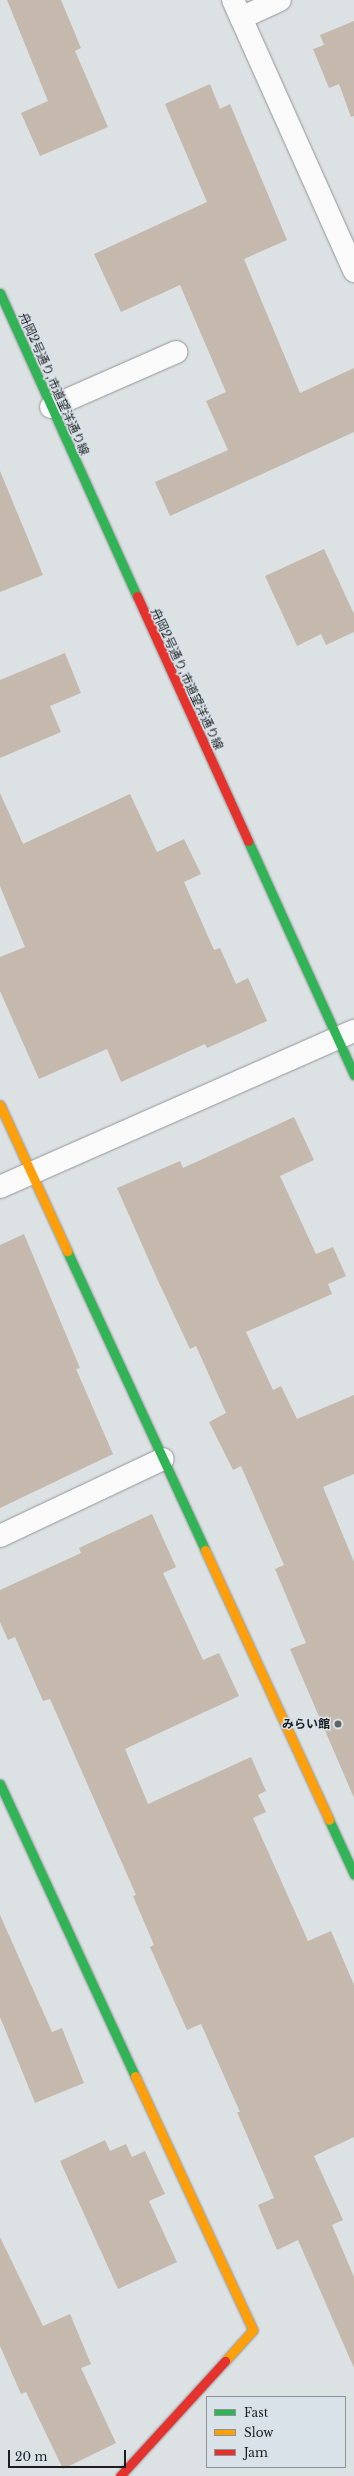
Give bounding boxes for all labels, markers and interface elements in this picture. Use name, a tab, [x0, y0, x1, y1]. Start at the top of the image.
street label: 舟岡2号通り,市道望洋通り線	[16, 310, 92, 458]
street label: 舟岡2号通り,市道望洋通り線	[148, 606, 226, 752]
place label: みらい館	[282, 1717, 330, 1731]
marker: みらい館	[333, 1719, 343, 1729]
legend	[206, 2396, 346, 2468]
text: Fast	[244, 2405, 268, 2420]
text: Slow	[244, 2425, 273, 2440]
scale bar	[10, 2442, 128, 2468]
text: Jam	[244, 2445, 268, 2460]
text: 20 m	[15, 2449, 47, 2464]

